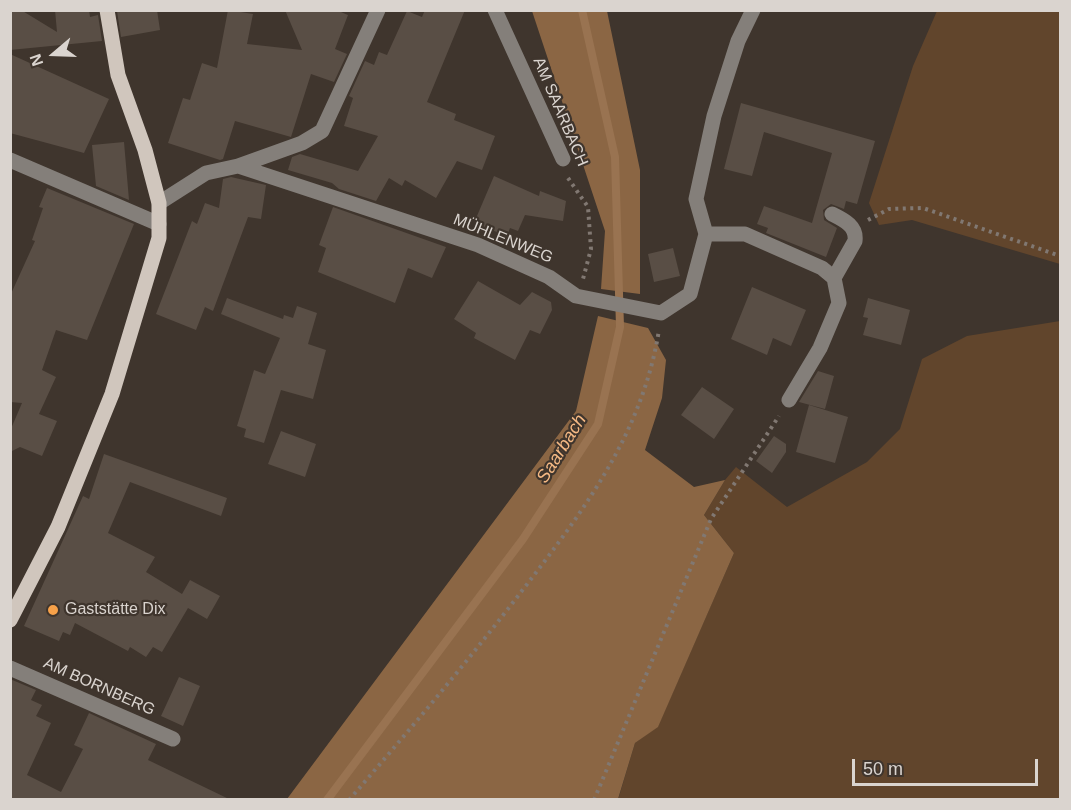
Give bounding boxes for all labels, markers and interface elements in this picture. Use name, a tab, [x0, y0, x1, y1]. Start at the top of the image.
north arrow	[24, 24, 84, 84]
text: N	[27, 52, 46, 68]
street label: AM SAARBACH	[528, 55, 592, 169]
street label: MÜHLENWEG	[450, 210, 556, 268]
water label: Saarbach	[532, 411, 592, 487]
place label: Gaststätte Dix	[65, 600, 165, 620]
marker: Gaststätte Dix	[46, 603, 60, 617]
street label: AM BORNBERG	[40, 654, 158, 720]
scale bar	[855, 747, 1041, 785]
text: 50 m	[863, 759, 903, 779]

